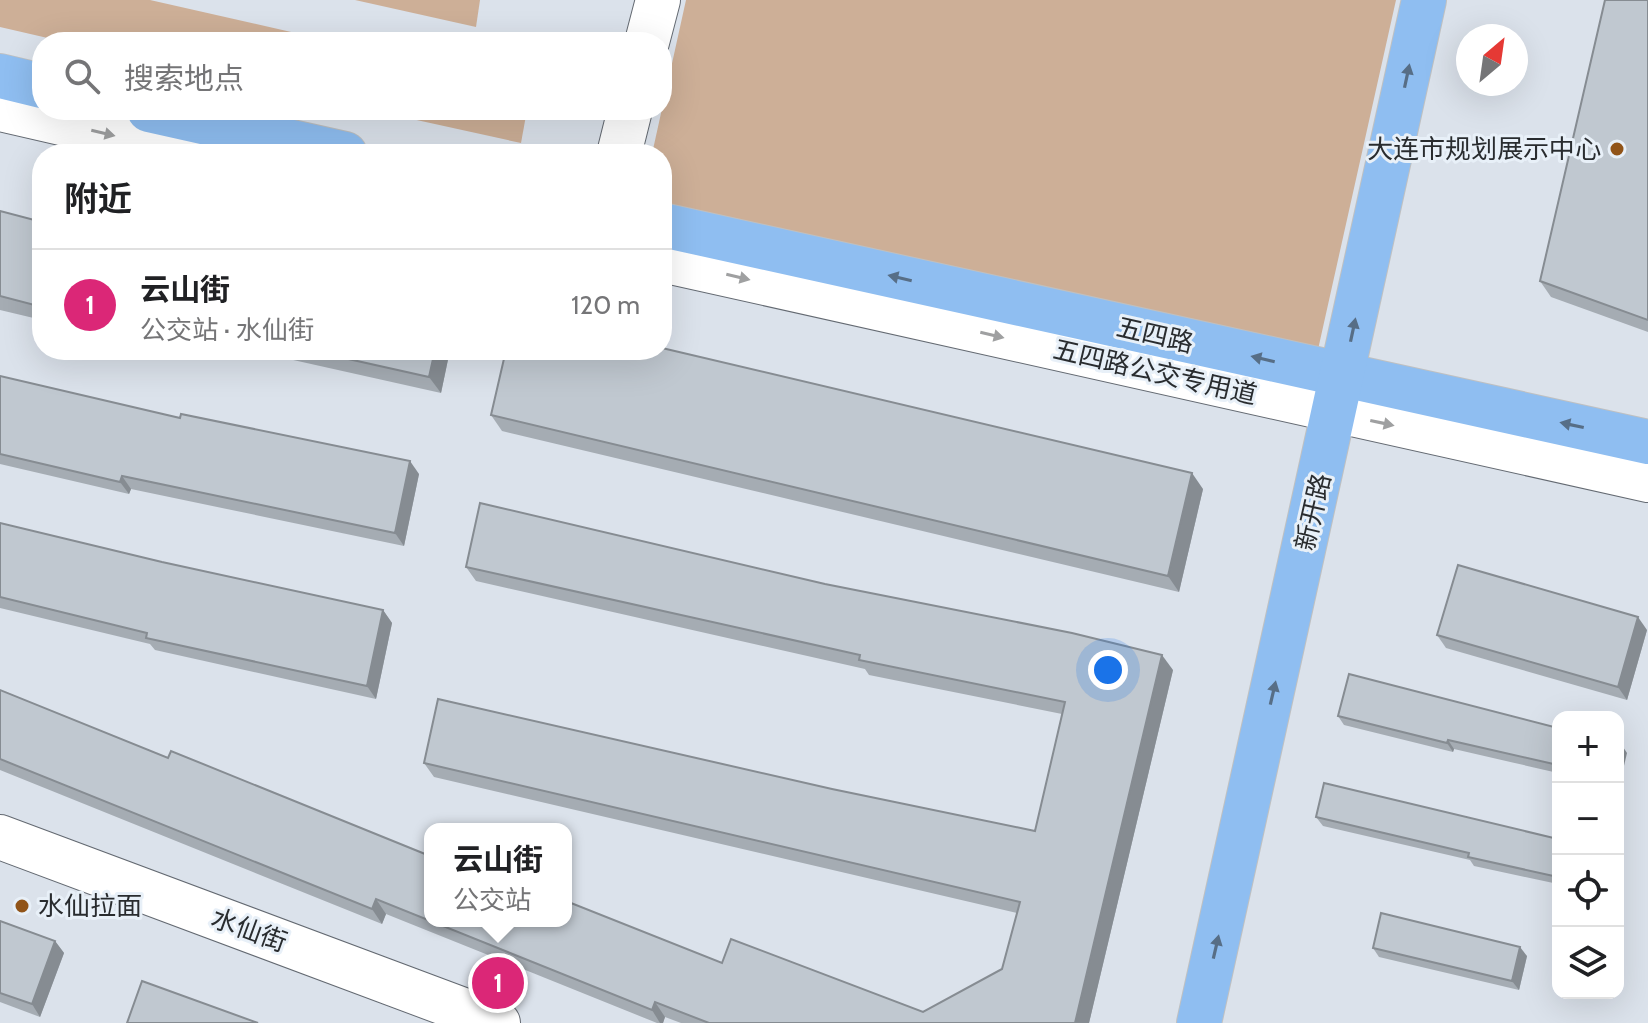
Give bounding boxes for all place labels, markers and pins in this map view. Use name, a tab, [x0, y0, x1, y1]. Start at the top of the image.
place label: 大连市规划展示中心	[1367, 133, 1601, 165]
marker: 大连市规划展示中心	[1608, 140, 1626, 158]
place label: 水仙拉面	[38, 890, 142, 922]
marker: 水仙拉面	[13, 897, 31, 915]
pin: 1	[472, 953, 524, 1013]

